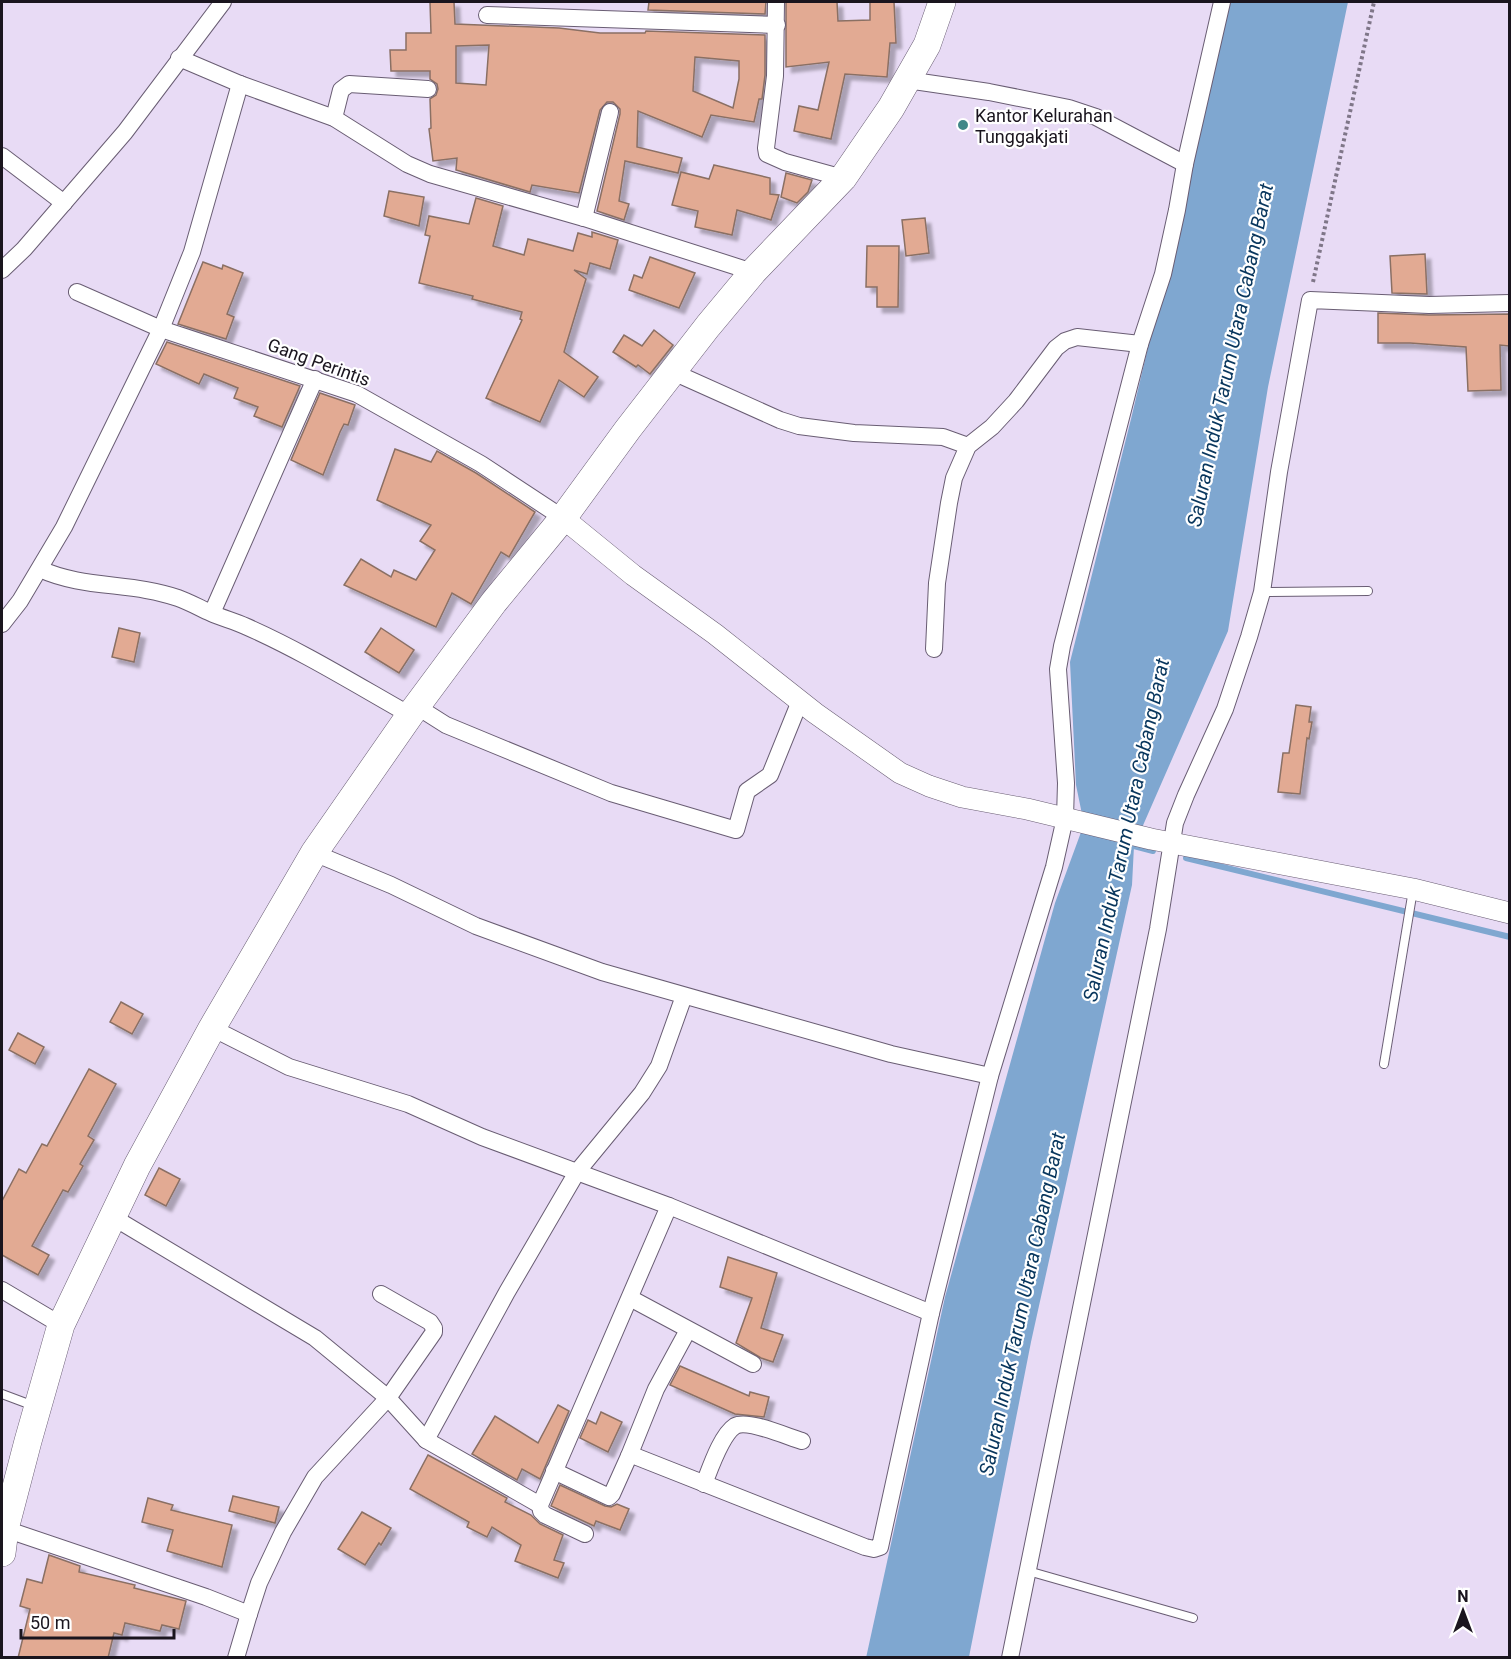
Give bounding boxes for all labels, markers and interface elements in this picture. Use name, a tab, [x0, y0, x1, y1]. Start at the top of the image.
place label: Kantor Kelurahan Tunggakjati	[975, 105, 1113, 147]
marker: Kantor Kelurahan Tunggakjati	[956, 118, 970, 132]
water label: Saluran Induk Tarum Utara Cabang Barat	[1182, 181, 1278, 529]
street label: Gang Perintis	[265, 334, 373, 390]
water label: Saluran Induk Tarum Utara Cabang Barat	[1078, 656, 1174, 1004]
water label: Saluran Induk Tarum Utara Cabang Barat	[974, 1130, 1070, 1478]
north arrow	[1433, 1581, 1493, 1641]
text: N	[1457, 1587, 1469, 1606]
scale bar	[21, 1602, 174, 1640]
text: 50 m	[30, 1612, 70, 1633]

